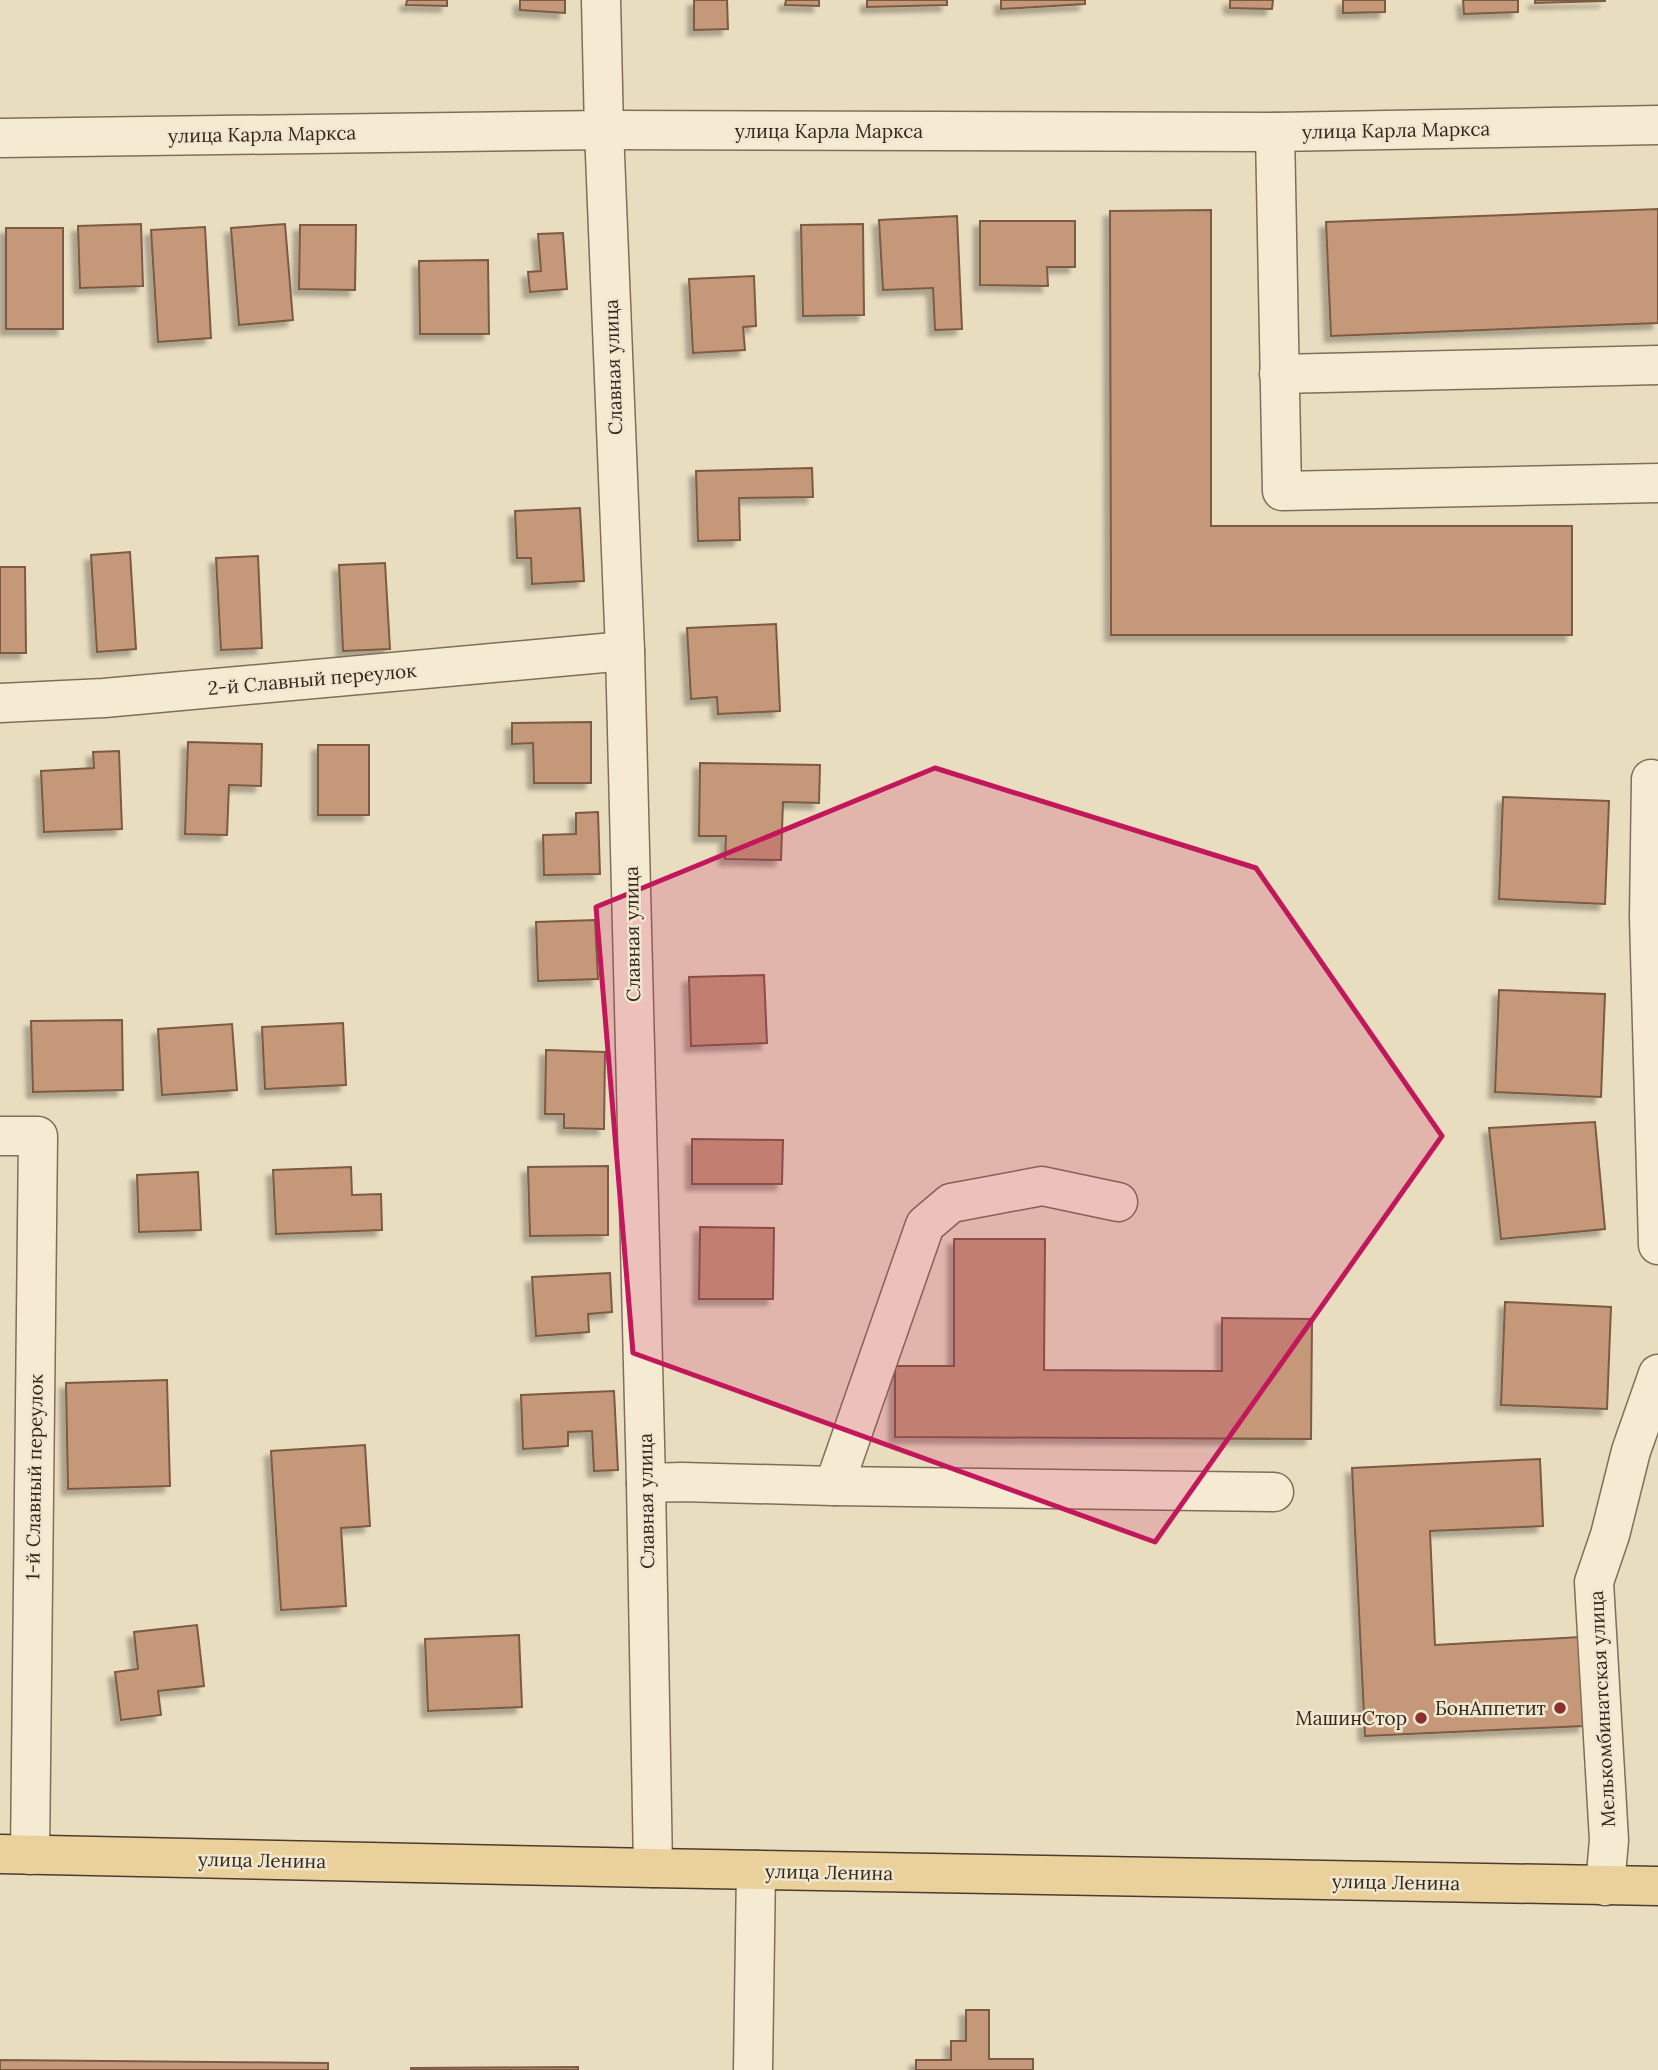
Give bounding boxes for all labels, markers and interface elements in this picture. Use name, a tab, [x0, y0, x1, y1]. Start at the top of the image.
street label: улица Карла Маркса	[1302, 116, 1491, 144]
street label: улица Карла Маркса	[735, 119, 923, 143]
street label: улица Карла Маркса	[168, 120, 357, 148]
street label: Славная улица	[599, 299, 627, 435]
street label: 2-й Славный переулок	[207, 658, 418, 700]
street label: Славная улица	[619, 866, 645, 1002]
street label: 1-й Славный переулок	[20, 1373, 48, 1580]
street label: Славная улица	[633, 1433, 659, 1569]
street label: Мелькомбинатская улица	[1584, 1590, 1620, 1828]
place label: БонАппетит	[1435, 1696, 1546, 1720]
marker: БонАппетит	[1552, 1700, 1568, 1716]
place label: МашинСтор	[1295, 1706, 1407, 1730]
marker: МашинСтор	[1413, 1710, 1429, 1726]
street label: улица Ленина	[198, 1847, 326, 1873]
street label: улица Ленина	[765, 1859, 893, 1885]
street label: улица Ленина	[1332, 1869, 1460, 1895]

